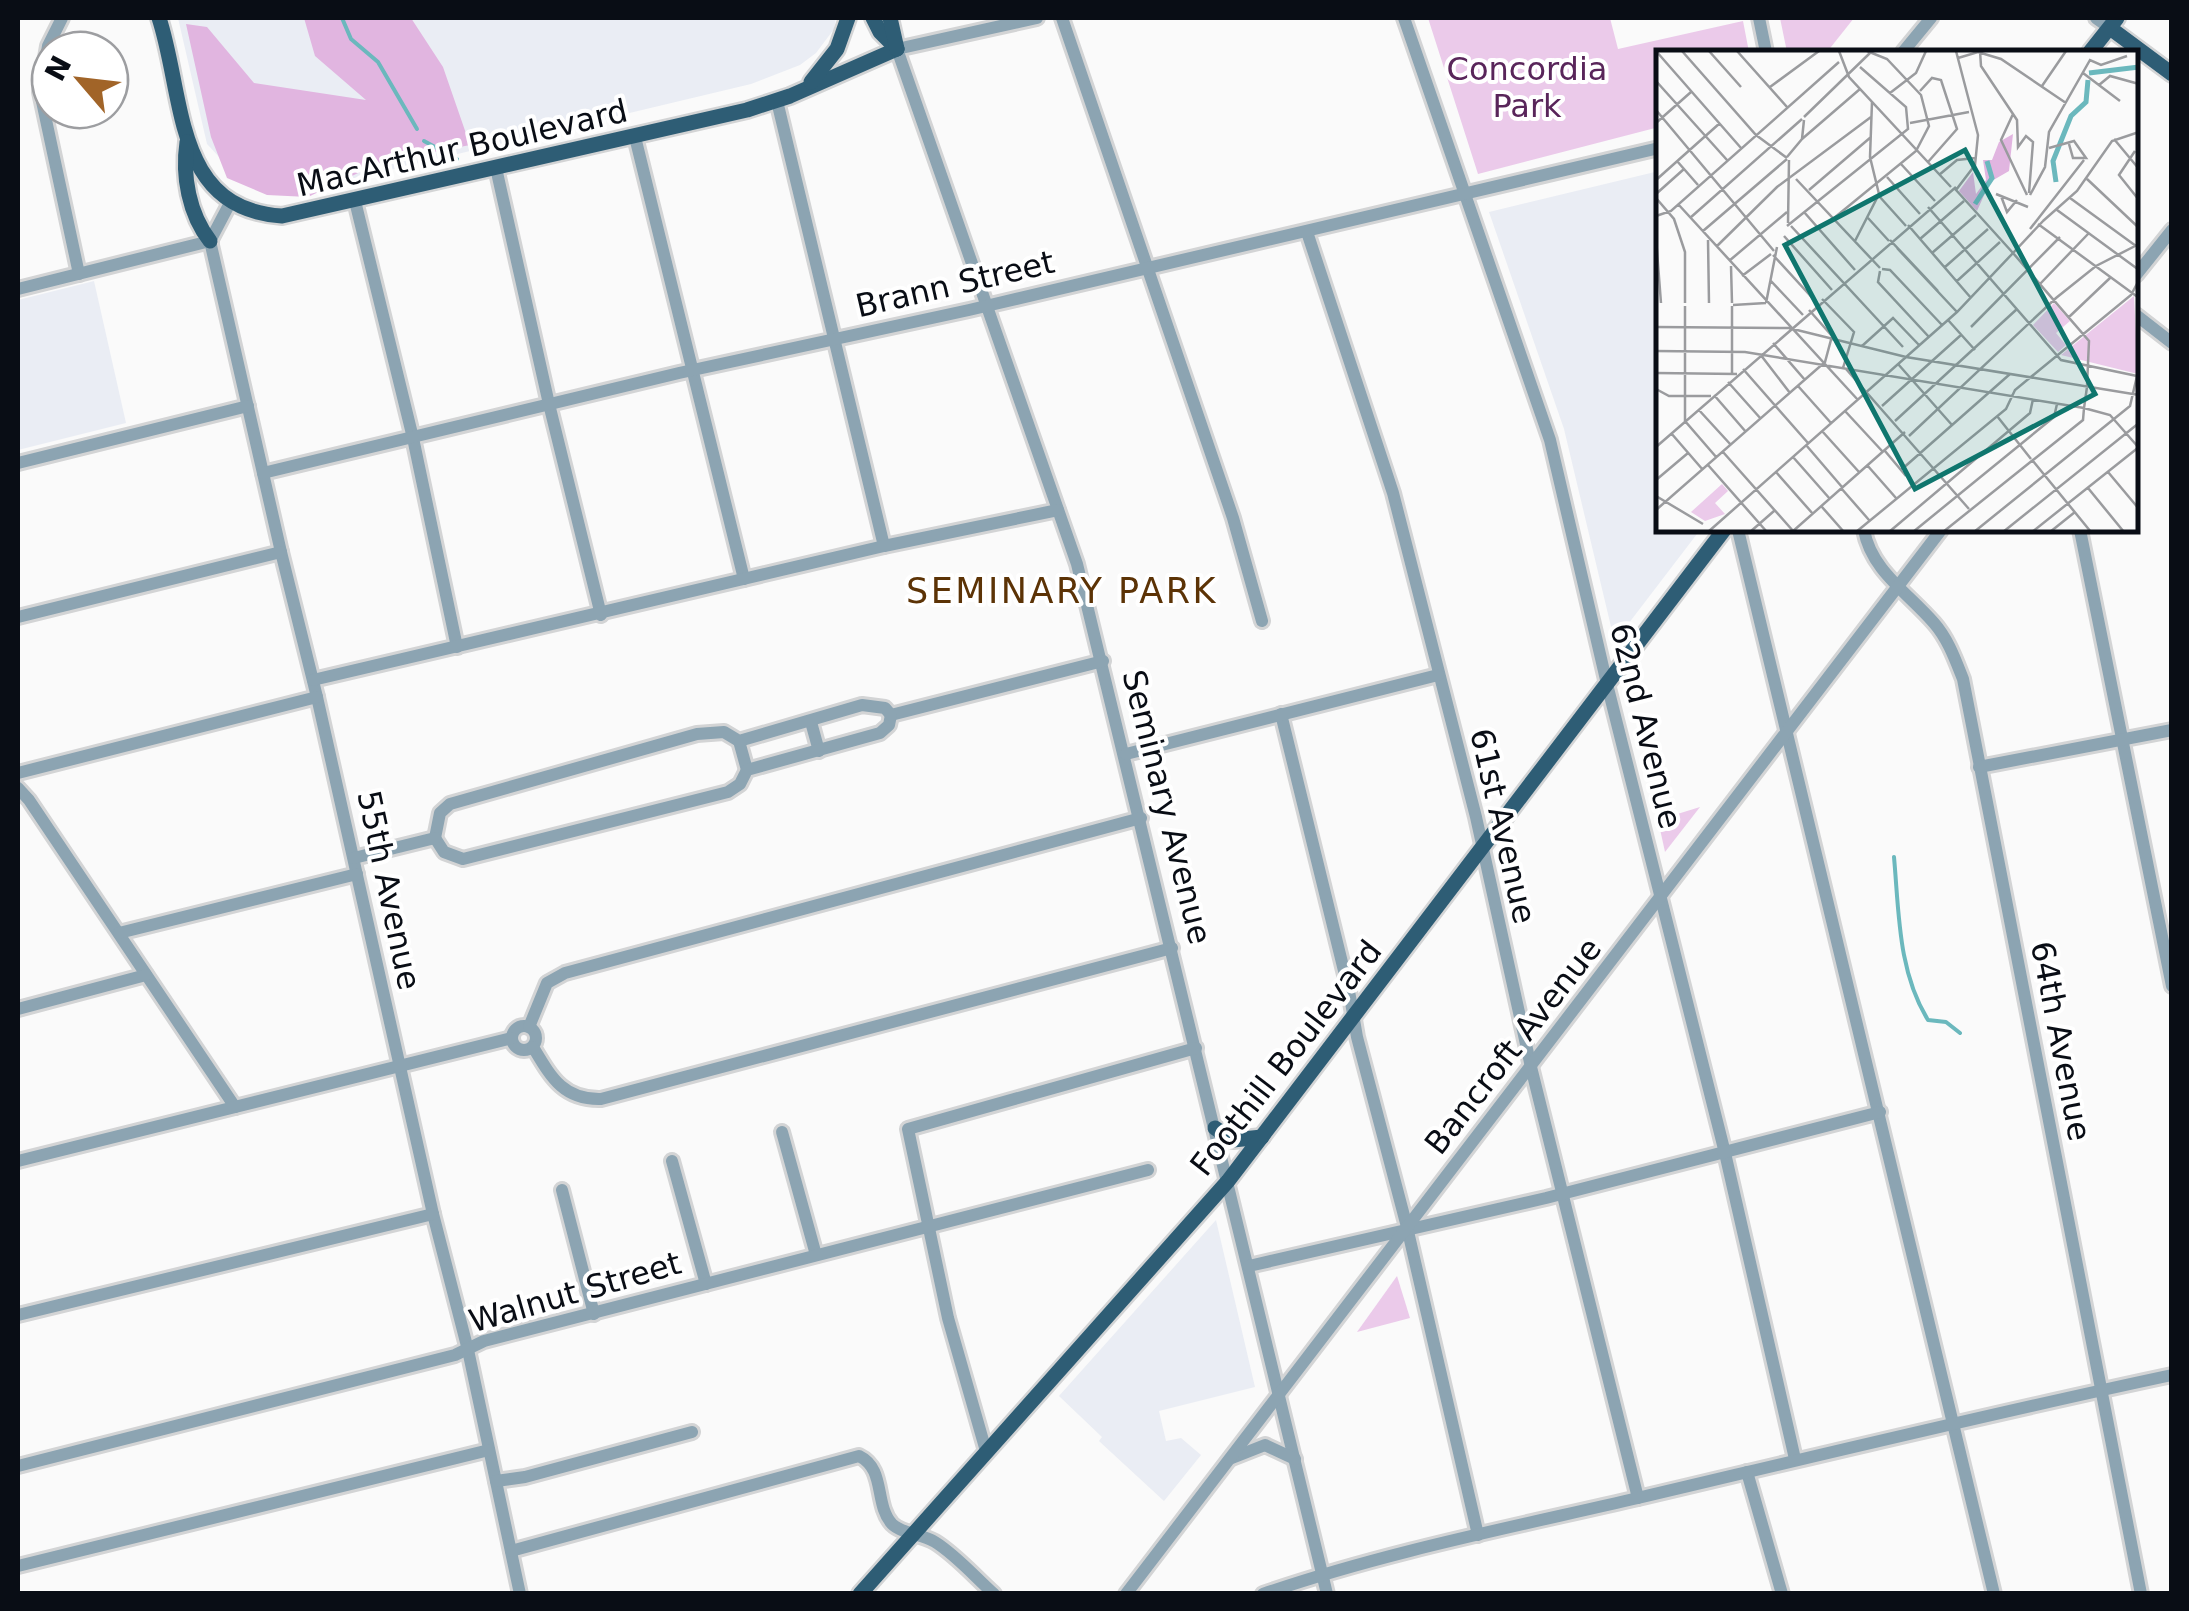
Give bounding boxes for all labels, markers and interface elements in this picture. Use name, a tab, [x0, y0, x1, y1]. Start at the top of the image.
north arrow	[30, 30, 130, 130]
text: N	[38, 50, 78, 87]
park label: Concordia Park	[1447, 50, 1607, 125]
inset map	[1656, 50, 2139, 532]
street label: MacArthur Boulevard	[293, 91, 631, 205]
street label: Brann Street	[852, 243, 1058, 325]
district label: SEMINARY PARK	[906, 571, 1218, 611]
street label: 62nd Avenue	[1602, 619, 1690, 833]
street label: Seminary Avenue	[1115, 666, 1219, 948]
street label: 61st Avenue	[1462, 725, 1544, 927]
street label: 55th Avenue	[349, 787, 429, 993]
street label: Bancroft Avenue	[1417, 930, 1609, 1162]
street label: Foothill Boulevard	[1182, 933, 1390, 1183]
street label: 64th Avenue	[2023, 938, 2099, 1144]
street label: Walnut Street	[465, 1244, 685, 1340]

